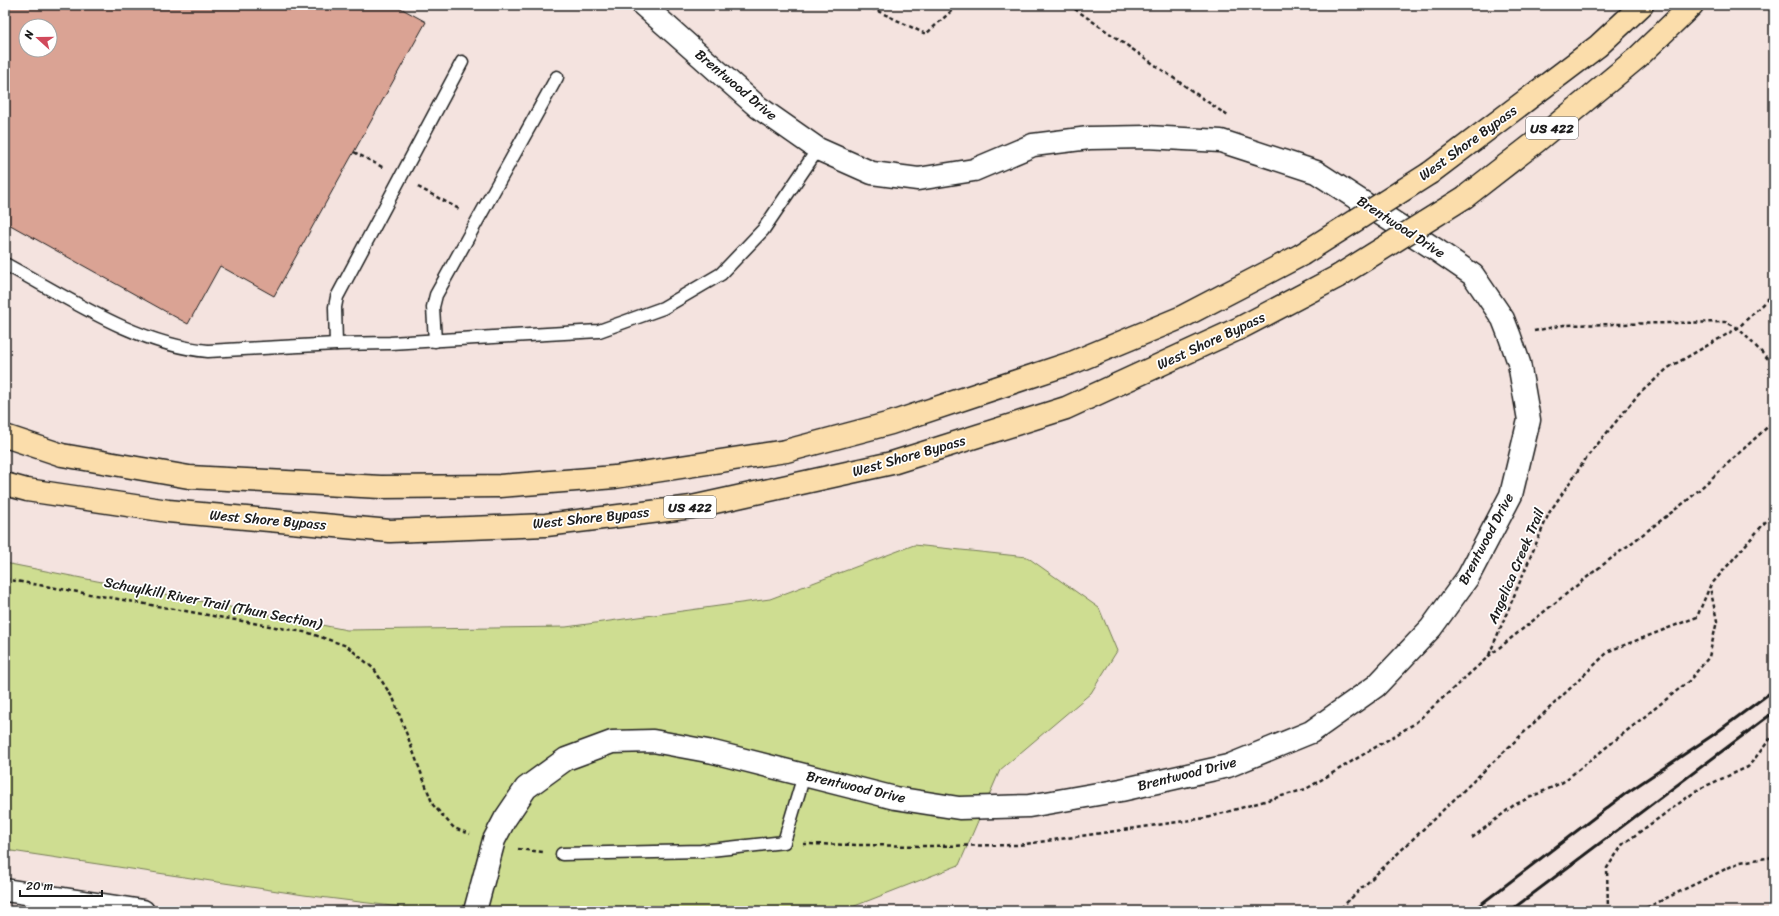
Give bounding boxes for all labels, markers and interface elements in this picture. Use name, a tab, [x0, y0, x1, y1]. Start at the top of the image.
north arrow	[18, 18, 58, 58]
text: N	[19, 27, 40, 42]
street label: Brentwood Drive	[689, 43, 783, 127]
street label: West Shore Bypass	[1413, 98, 1523, 188]
road number: US 422	[1526, 117, 1578, 139]
street label: Brentwood Drive	[1352, 189, 1450, 265]
street label: West Shore Bypass	[1153, 305, 1270, 377]
street label: West Shore Bypass	[849, 428, 969, 484]
street label: Brentwood Drive	[1451, 488, 1521, 590]
road number: US 422	[664, 496, 716, 518]
street label: West Shore Bypass	[531, 499, 651, 537]
street label: West Shore Bypass	[209, 502, 328, 538]
street label: Angelica Creek Trail	[1480, 503, 1552, 629]
street label: Schuylkill River Trail (Thun Section)	[102, 570, 325, 637]
street label: Brentwood Drive	[1135, 750, 1239, 798]
street label: Brentwood Drive	[804, 763, 908, 811]
scale bar	[20, 872, 102, 898]
text: 20 m	[26, 875, 53, 897]

